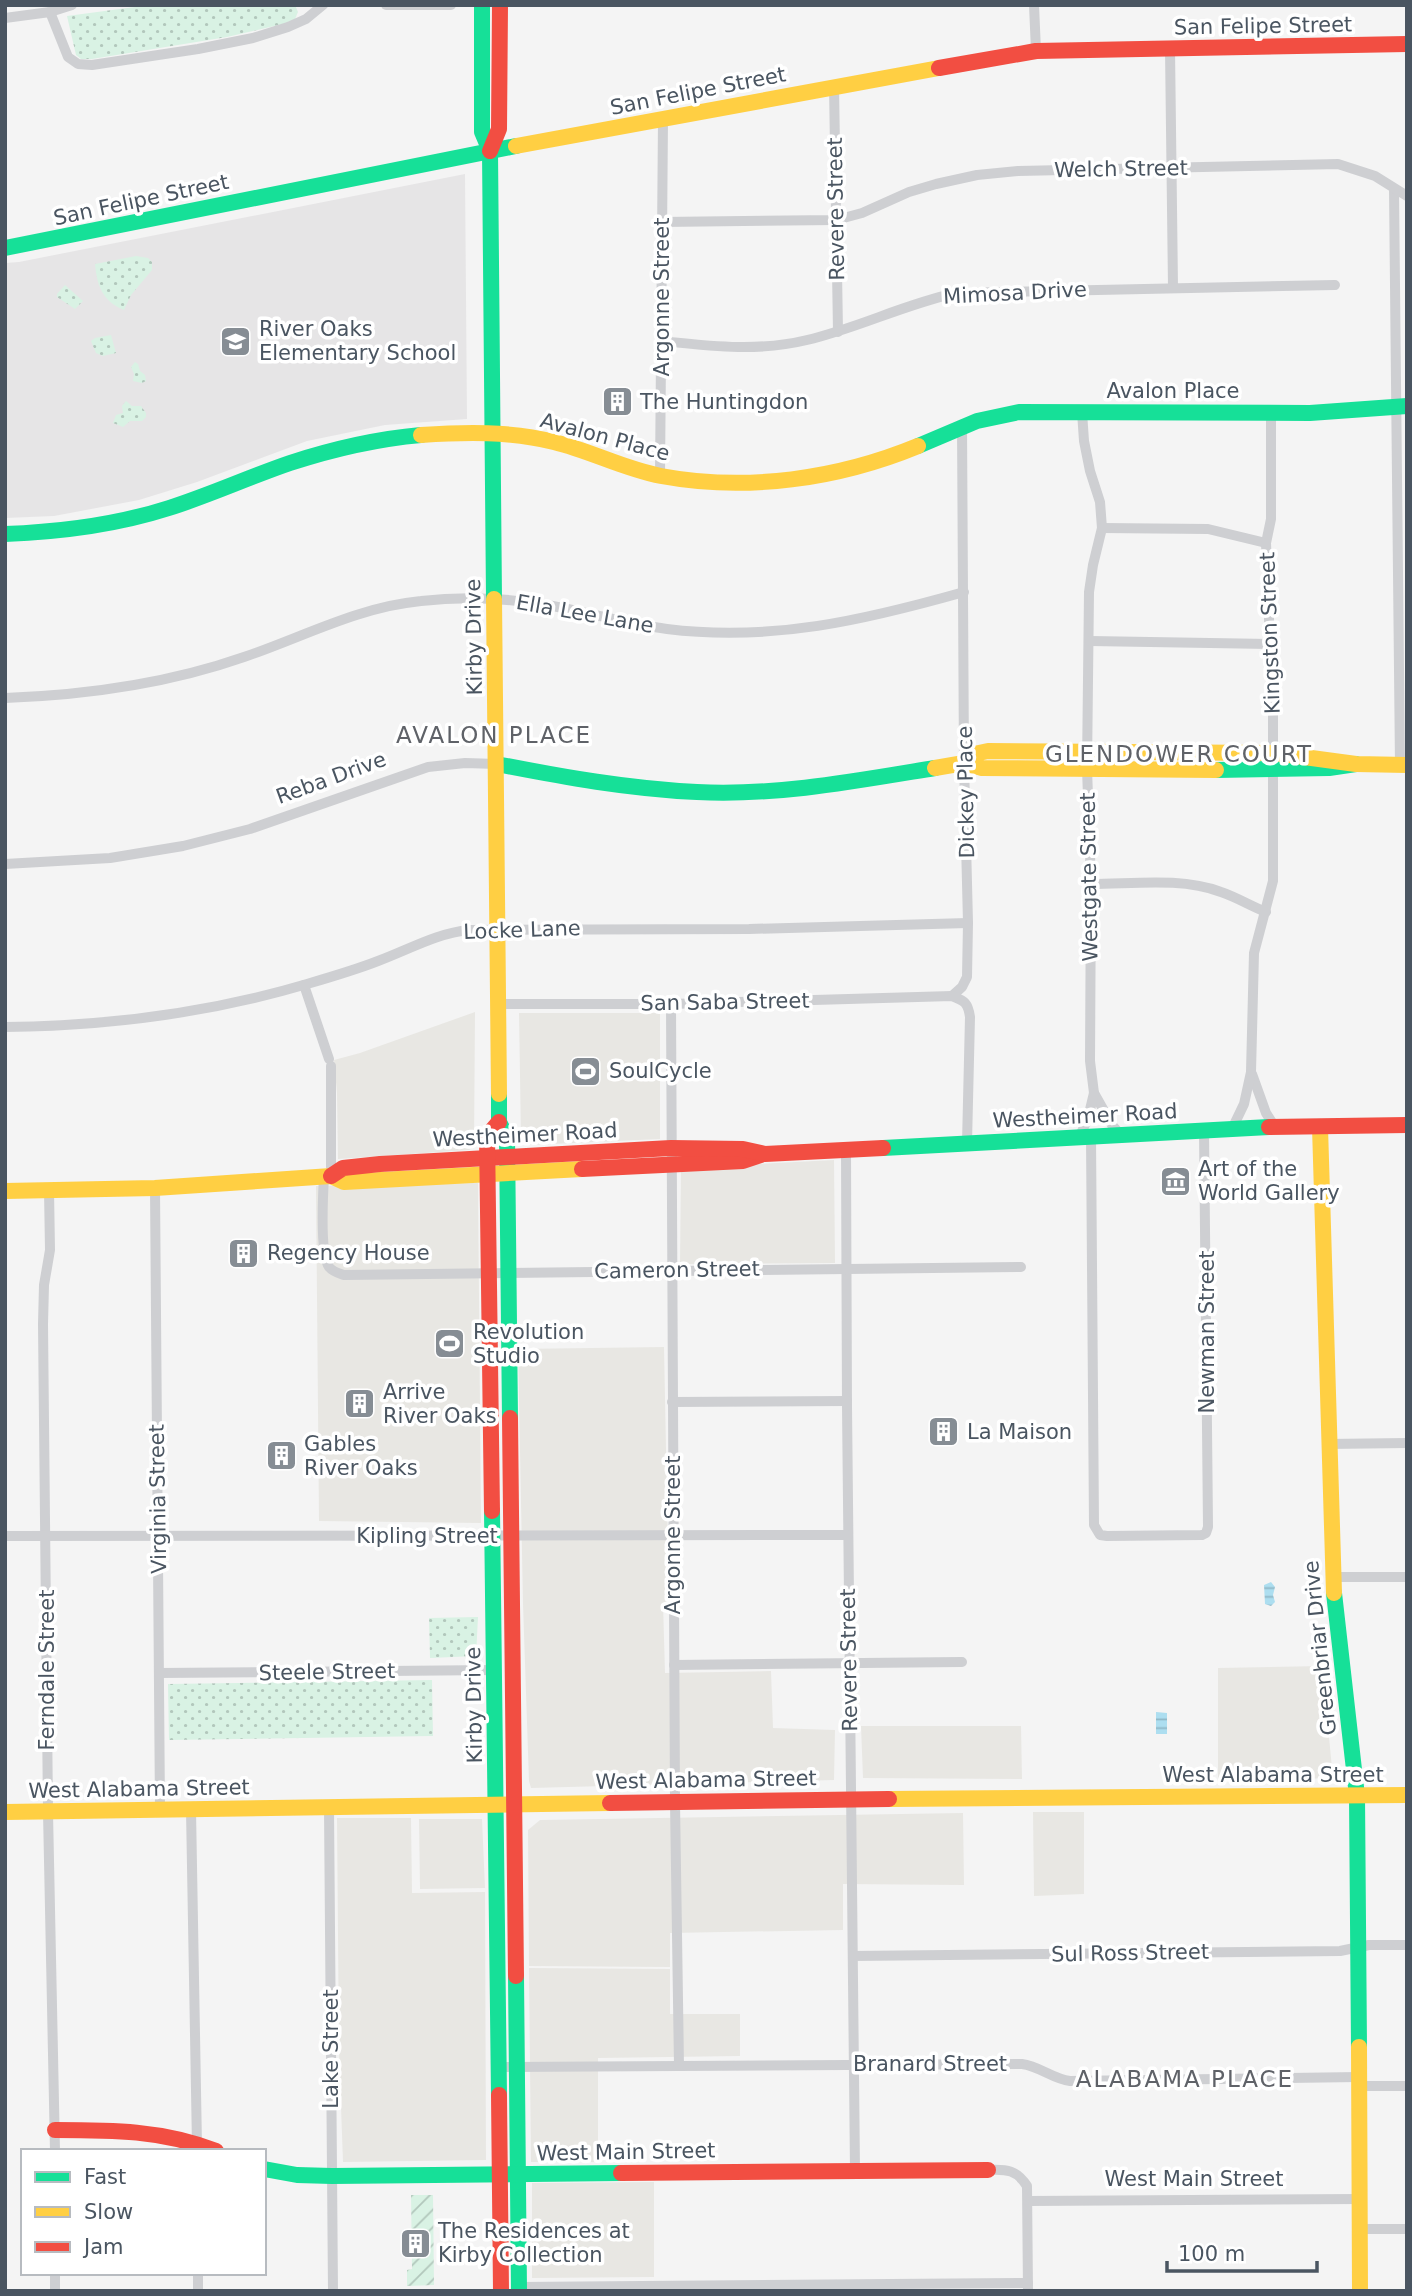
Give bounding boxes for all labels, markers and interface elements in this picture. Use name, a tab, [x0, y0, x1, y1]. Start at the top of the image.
street label: San Felipe Street	[1174, 12, 1352, 40]
street label: San Felipe Street	[608, 62, 788, 120]
street label: Revere Street	[823, 137, 849, 281]
street label: Welch Street	[1054, 156, 1188, 182]
street label: San Felipe Street	[51, 170, 231, 230]
street label: Argonne Street	[650, 218, 674, 376]
street label: Mimosa Drive	[943, 277, 1087, 309]
place label: River Oaks Elementary School	[259, 317, 456, 365]
school or university icon: River Oaks Elementary School	[219, 324, 253, 358]
street label: Avalon Place	[1107, 379, 1239, 403]
building icon: The Huntingdon	[600, 385, 634, 419]
place label: The Huntingdon	[639, 390, 808, 414]
street label: Avalon Place	[538, 408, 672, 466]
street label: Kingston Street	[1255, 552, 1285, 714]
street label: Kirby Drive	[461, 578, 487, 696]
street label: Ella Lee Lane	[514, 590, 656, 638]
district label: AVALON PLACE	[396, 722, 592, 748]
street label: Dickey Place	[953, 725, 979, 859]
district label: GLENDOWER COURT	[1045, 741, 1313, 767]
street label: Reba Drive	[273, 747, 389, 809]
street label: Westgate Street	[1076, 792, 1102, 962]
street label: Locke Lane	[463, 916, 581, 944]
street label: San Saba Street	[640, 989, 810, 1015]
sports icon: SoulCycle	[569, 1054, 603, 1088]
place label: SoulCycle	[609, 1059, 712, 1083]
street label: Westheimer Road	[992, 1099, 1178, 1133]
street label: Westheimer Road	[432, 1118, 618, 1152]
place label: Art of the World Gallery	[1198, 1157, 1340, 1205]
museum icon: Art of the World Gallery	[1158, 1164, 1192, 1198]
building icon: Regency House	[227, 1236, 261, 1270]
place label: Regency House	[267, 1241, 430, 1265]
street label: Newman Street	[1195, 1251, 1219, 1413]
street label: Cameron Street	[594, 1257, 760, 1283]
place label: Revolution Studio	[473, 1320, 584, 1368]
sports icon: Revolution Studio	[433, 1327, 467, 1361]
place label: Arrive River Oaks	[383, 1380, 497, 1428]
building icon: Arrive River Oaks	[343, 1387, 377, 1421]
building icon: La Maison	[927, 1415, 961, 1449]
place label: La Maison	[967, 1420, 1072, 1444]
street label: Virginia Street	[145, 1424, 171, 1574]
place label: Gables River Oaks	[304, 1432, 418, 1480]
building icon: Gables River Oaks	[264, 1439, 298, 1473]
street label: Argonne Street	[661, 1456, 685, 1614]
street label: Kipling Street	[356, 1524, 498, 1548]
street label: Greenbriar Drive	[1299, 1559, 1341, 1737]
street label: Revere Street	[836, 1588, 862, 1732]
street label: Ferndale Street	[35, 1590, 59, 1750]
street label: Kirby Drive	[461, 1646, 487, 1764]
street label: Steele Street	[258, 1659, 396, 1685]
street label: West Alabama Street	[1162, 1763, 1384, 1787]
street label: West Alabama Street	[595, 1766, 817, 1794]
street label: West Alabama Street	[28, 1775, 250, 1803]
street label: Sul Ross Street	[1051, 1940, 1209, 1966]
street label: Lake Street	[319, 1989, 343, 2109]
street label: Branard Street	[853, 2052, 1007, 2076]
district label: ALABAMA PLACE	[1076, 2066, 1294, 2092]
street label: West Main Street	[536, 2138, 716, 2166]
legend	[21, 2149, 266, 2275]
text: Fast	[84, 2165, 126, 2189]
street label: West Main Street	[1105, 2167, 1283, 2191]
text: Slow	[84, 2200, 133, 2224]
place label: The Residences at Kirby Collection	[437, 2219, 630, 2267]
building icon: The Residences at Kirby Collection	[398, 2226, 432, 2260]
scale bar	[1167, 2230, 1318, 2274]
text: Jam	[82, 2235, 124, 2259]
text: 100 m	[1178, 2242, 1245, 2266]

